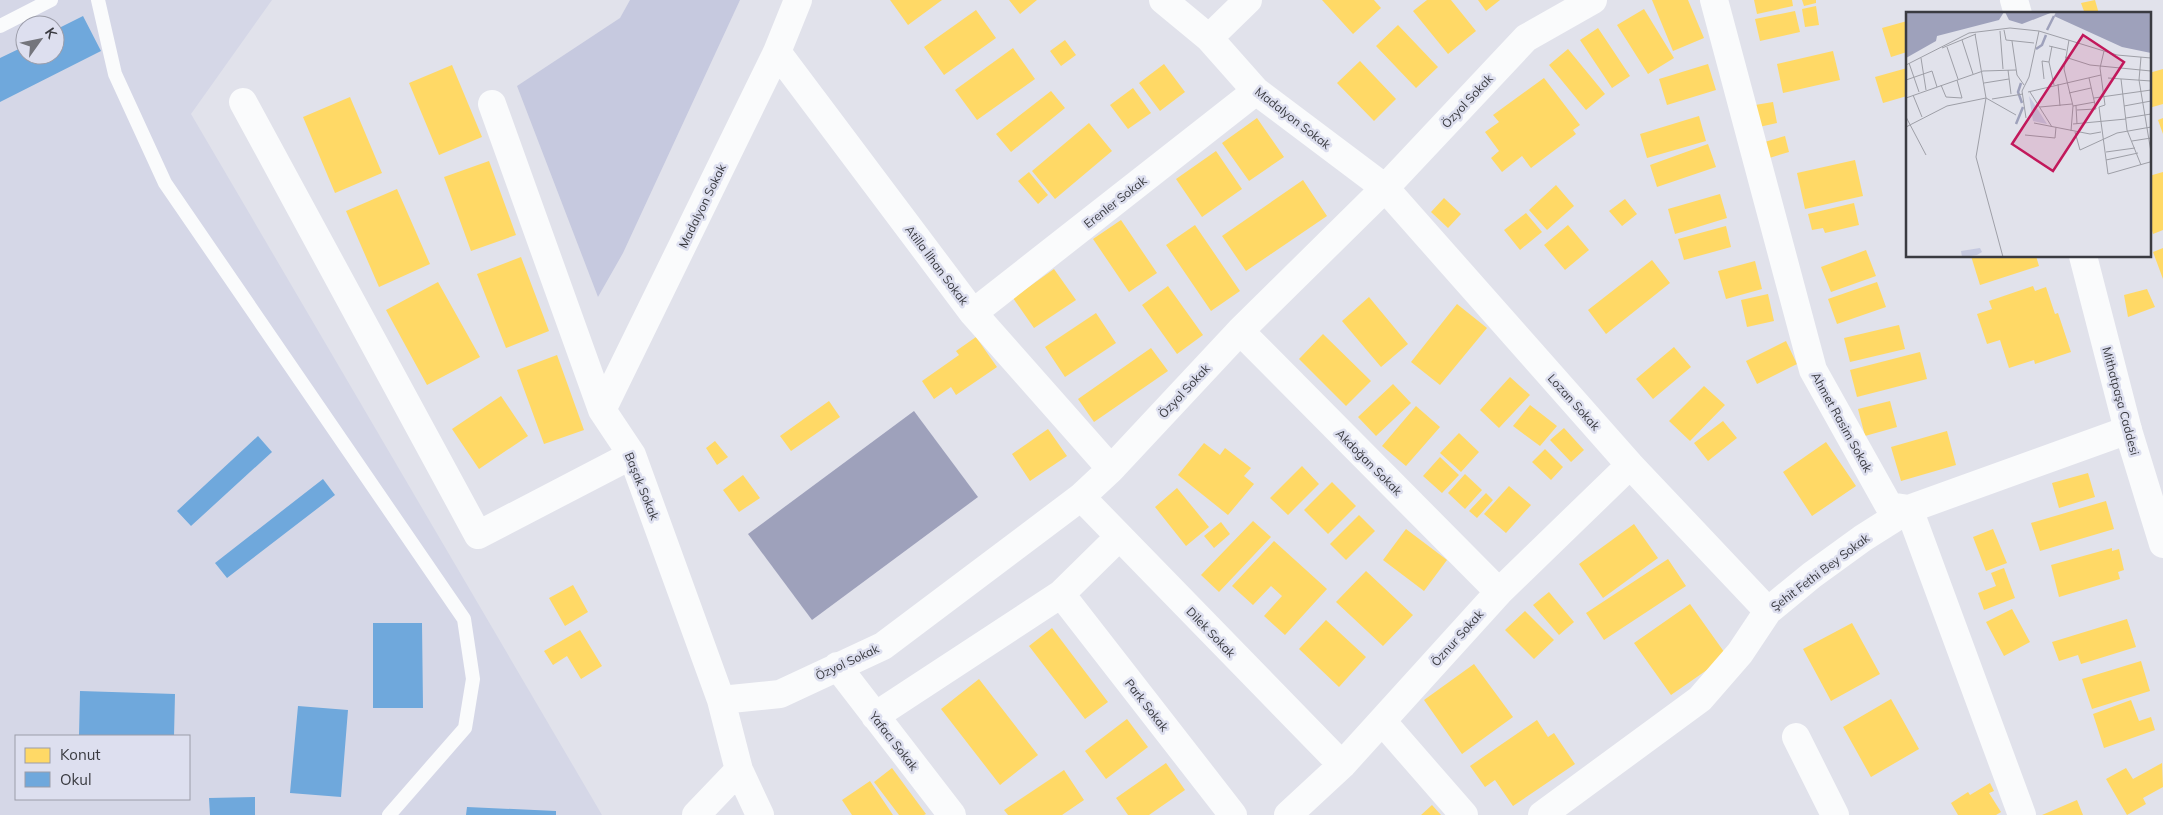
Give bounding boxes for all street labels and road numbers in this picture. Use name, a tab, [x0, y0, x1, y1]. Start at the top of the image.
street label: Özyol Sokak	[1438, 70, 1496, 131]
street label: Madalyon Sokak	[1252, 84, 1334, 153]
street label: Madalyon Sokak	[675, 161, 729, 251]
street label: Erenler Sokak	[1081, 172, 1150, 231]
street label: Atilla İlhan Sokak	[902, 222, 972, 308]
street label: Mithatpaşa Caddesi	[2099, 345, 2143, 457]
street label: Özyol Sokak	[1155, 360, 1213, 421]
street label: Ahmet Rasim Sokak	[1808, 369, 1876, 475]
street label: Lozan Sokak	[1545, 371, 1604, 434]
street label: Akdoğan Sokak	[1333, 426, 1406, 499]
street label: Başak Sokak	[622, 450, 663, 523]
street label: Şehit Fethi Bey Sokak	[1768, 530, 1873, 614]
street label: Dilek Sokak	[1183, 604, 1239, 661]
street label: Öznur Sokak	[1428, 606, 1487, 669]
street label: Özyol Sokak	[813, 640, 882, 683]
street label: Park Sokak	[1122, 676, 1173, 735]
street label: Yafacı Sokak	[866, 708, 922, 774]

